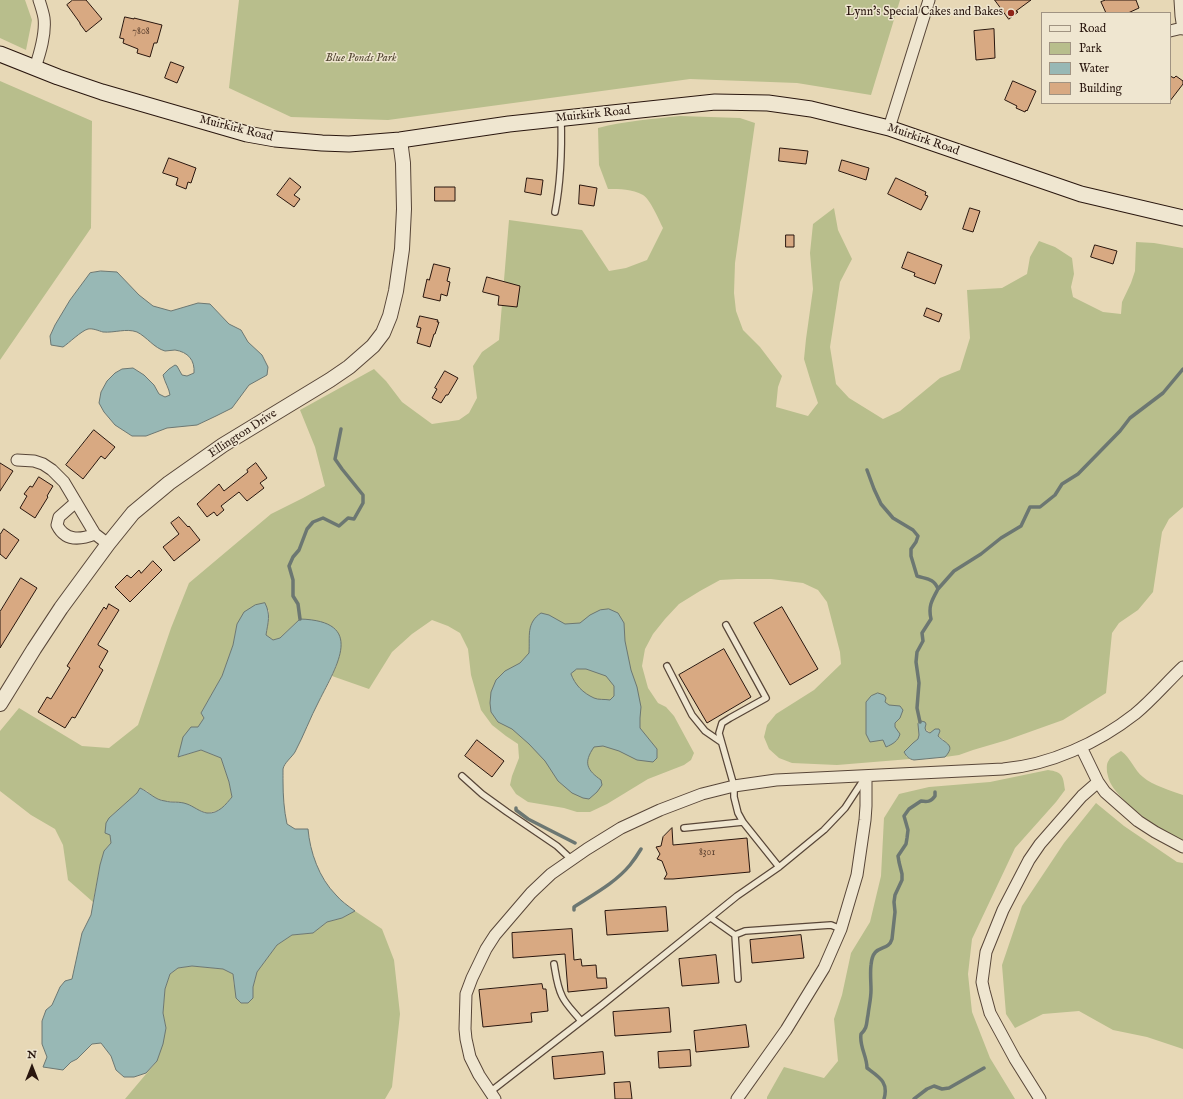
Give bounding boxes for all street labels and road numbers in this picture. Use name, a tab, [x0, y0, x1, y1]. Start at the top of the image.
street label: Muirkirk Road	[555, 104, 631, 126]
street label: Muirkirk Road	[198, 113, 274, 145]
street label: Muirkirk Road	[885, 121, 961, 159]
street label: Ellington Drive	[206, 407, 280, 461]

